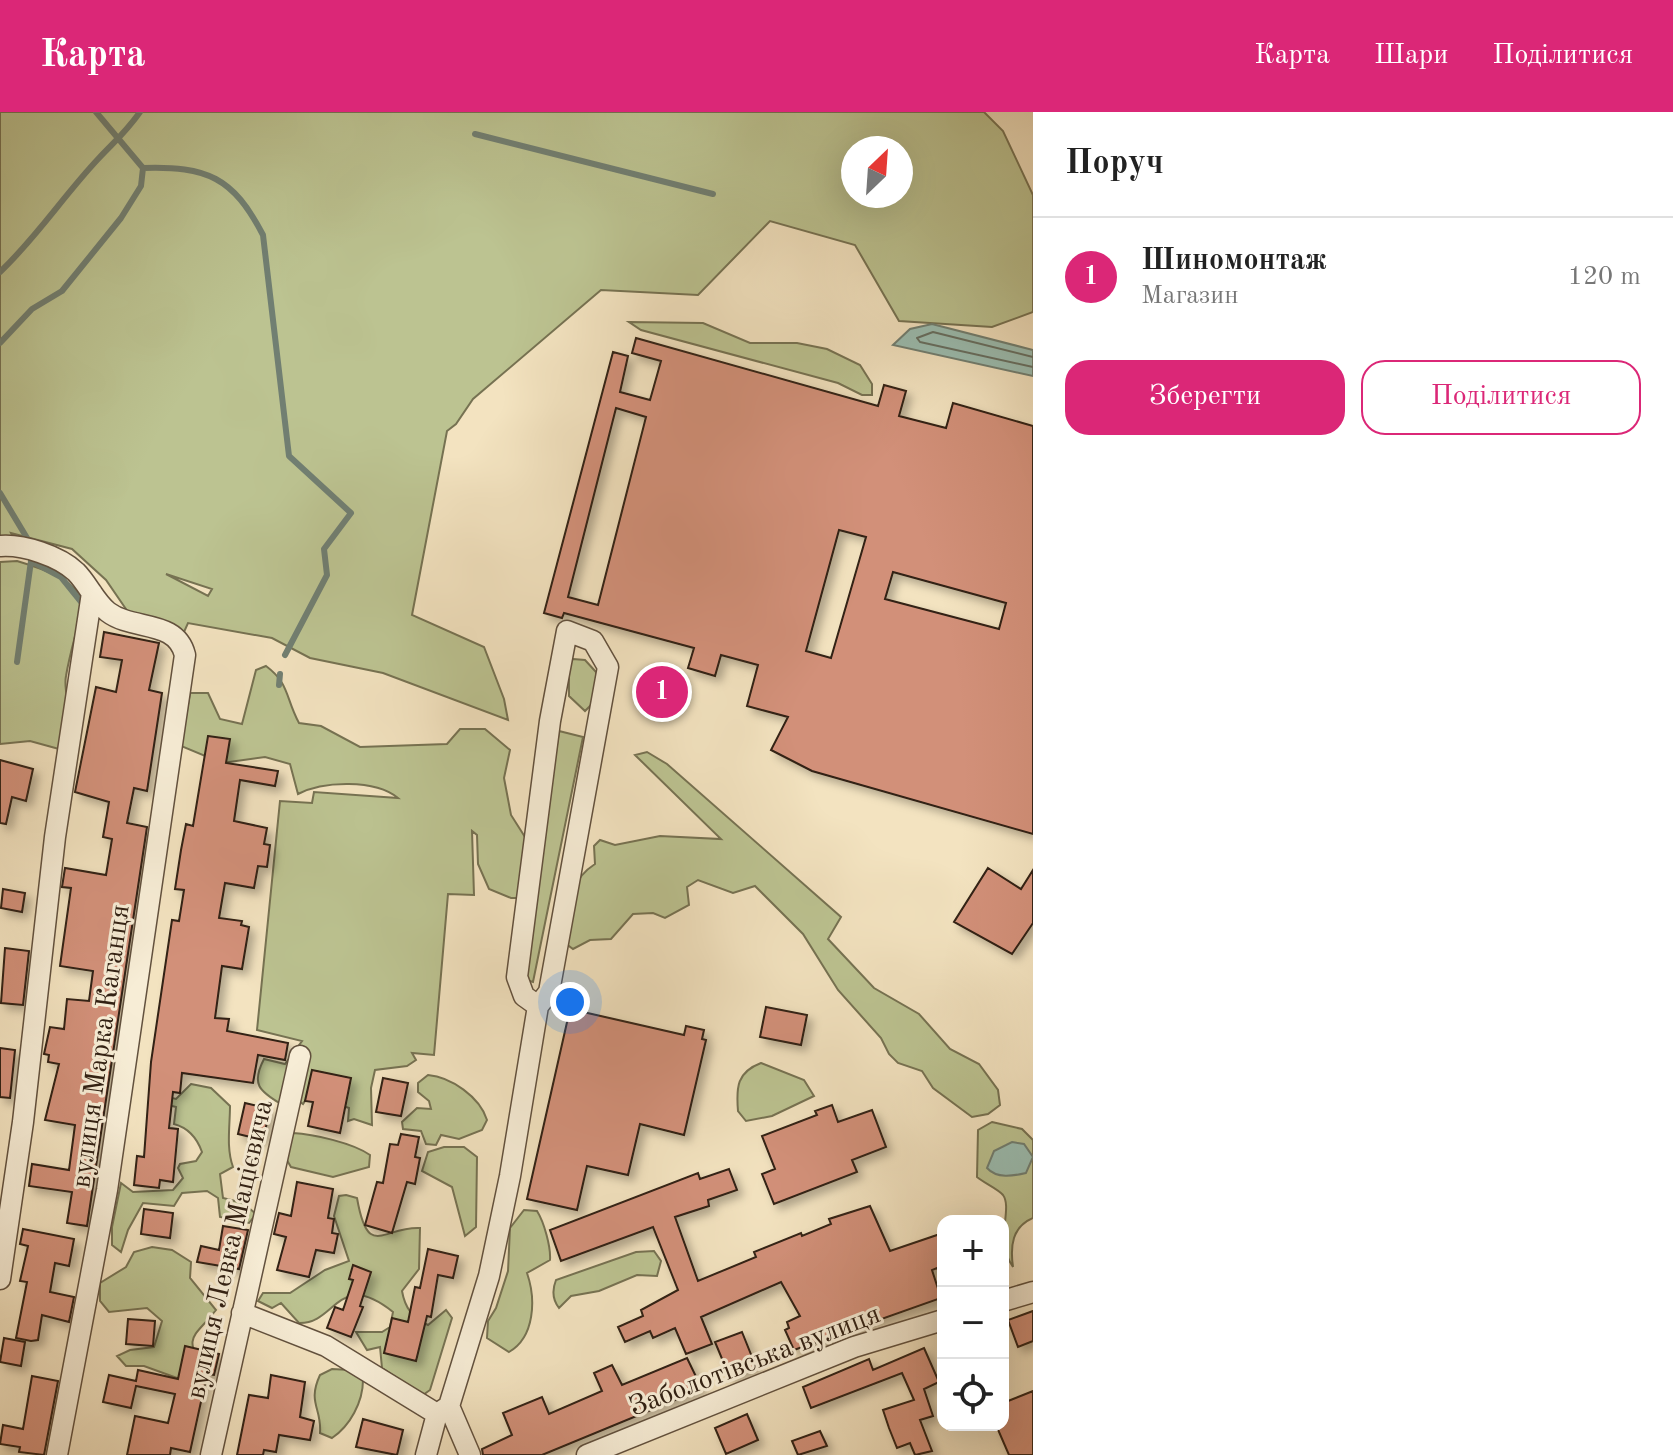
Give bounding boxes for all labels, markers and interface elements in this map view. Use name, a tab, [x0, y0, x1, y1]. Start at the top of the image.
text: Карта	[40, 37, 146, 75]
text: Карта	[1254, 42, 1330, 70]
text: Шари	[1374, 42, 1448, 70]
text: Поділитися	[1492, 42, 1633, 70]
north arrow	[841, 136, 913, 208]
text: Поруч	[1065, 147, 1164, 181]
text: Шиномонтаж	[1141, 246, 1327, 276]
text: 1	[1083, 264, 1099, 290]
text: 120 m	[1568, 264, 1641, 290]
text: Магазин	[1141, 283, 1239, 309]
button: Зберегти	[1065, 360, 1345, 435]
button: Поділитися	[1361, 360, 1641, 435]
pin: 1	[636, 662, 688, 722]
street label: вулиця Марка Каганця	[68, 903, 136, 1190]
your location	[550, 982, 590, 1022]
street label: вулиця Левка Мацієвича	[183, 1097, 279, 1402]
map controls	[937, 1215, 1009, 1431]
button: +	[937, 1215, 1009, 1287]
button: −	[937, 1287, 1009, 1359]
street label: Заболотівська вулиця	[626, 1301, 885, 1423]
button: locate	[937, 1359, 1009, 1431]

